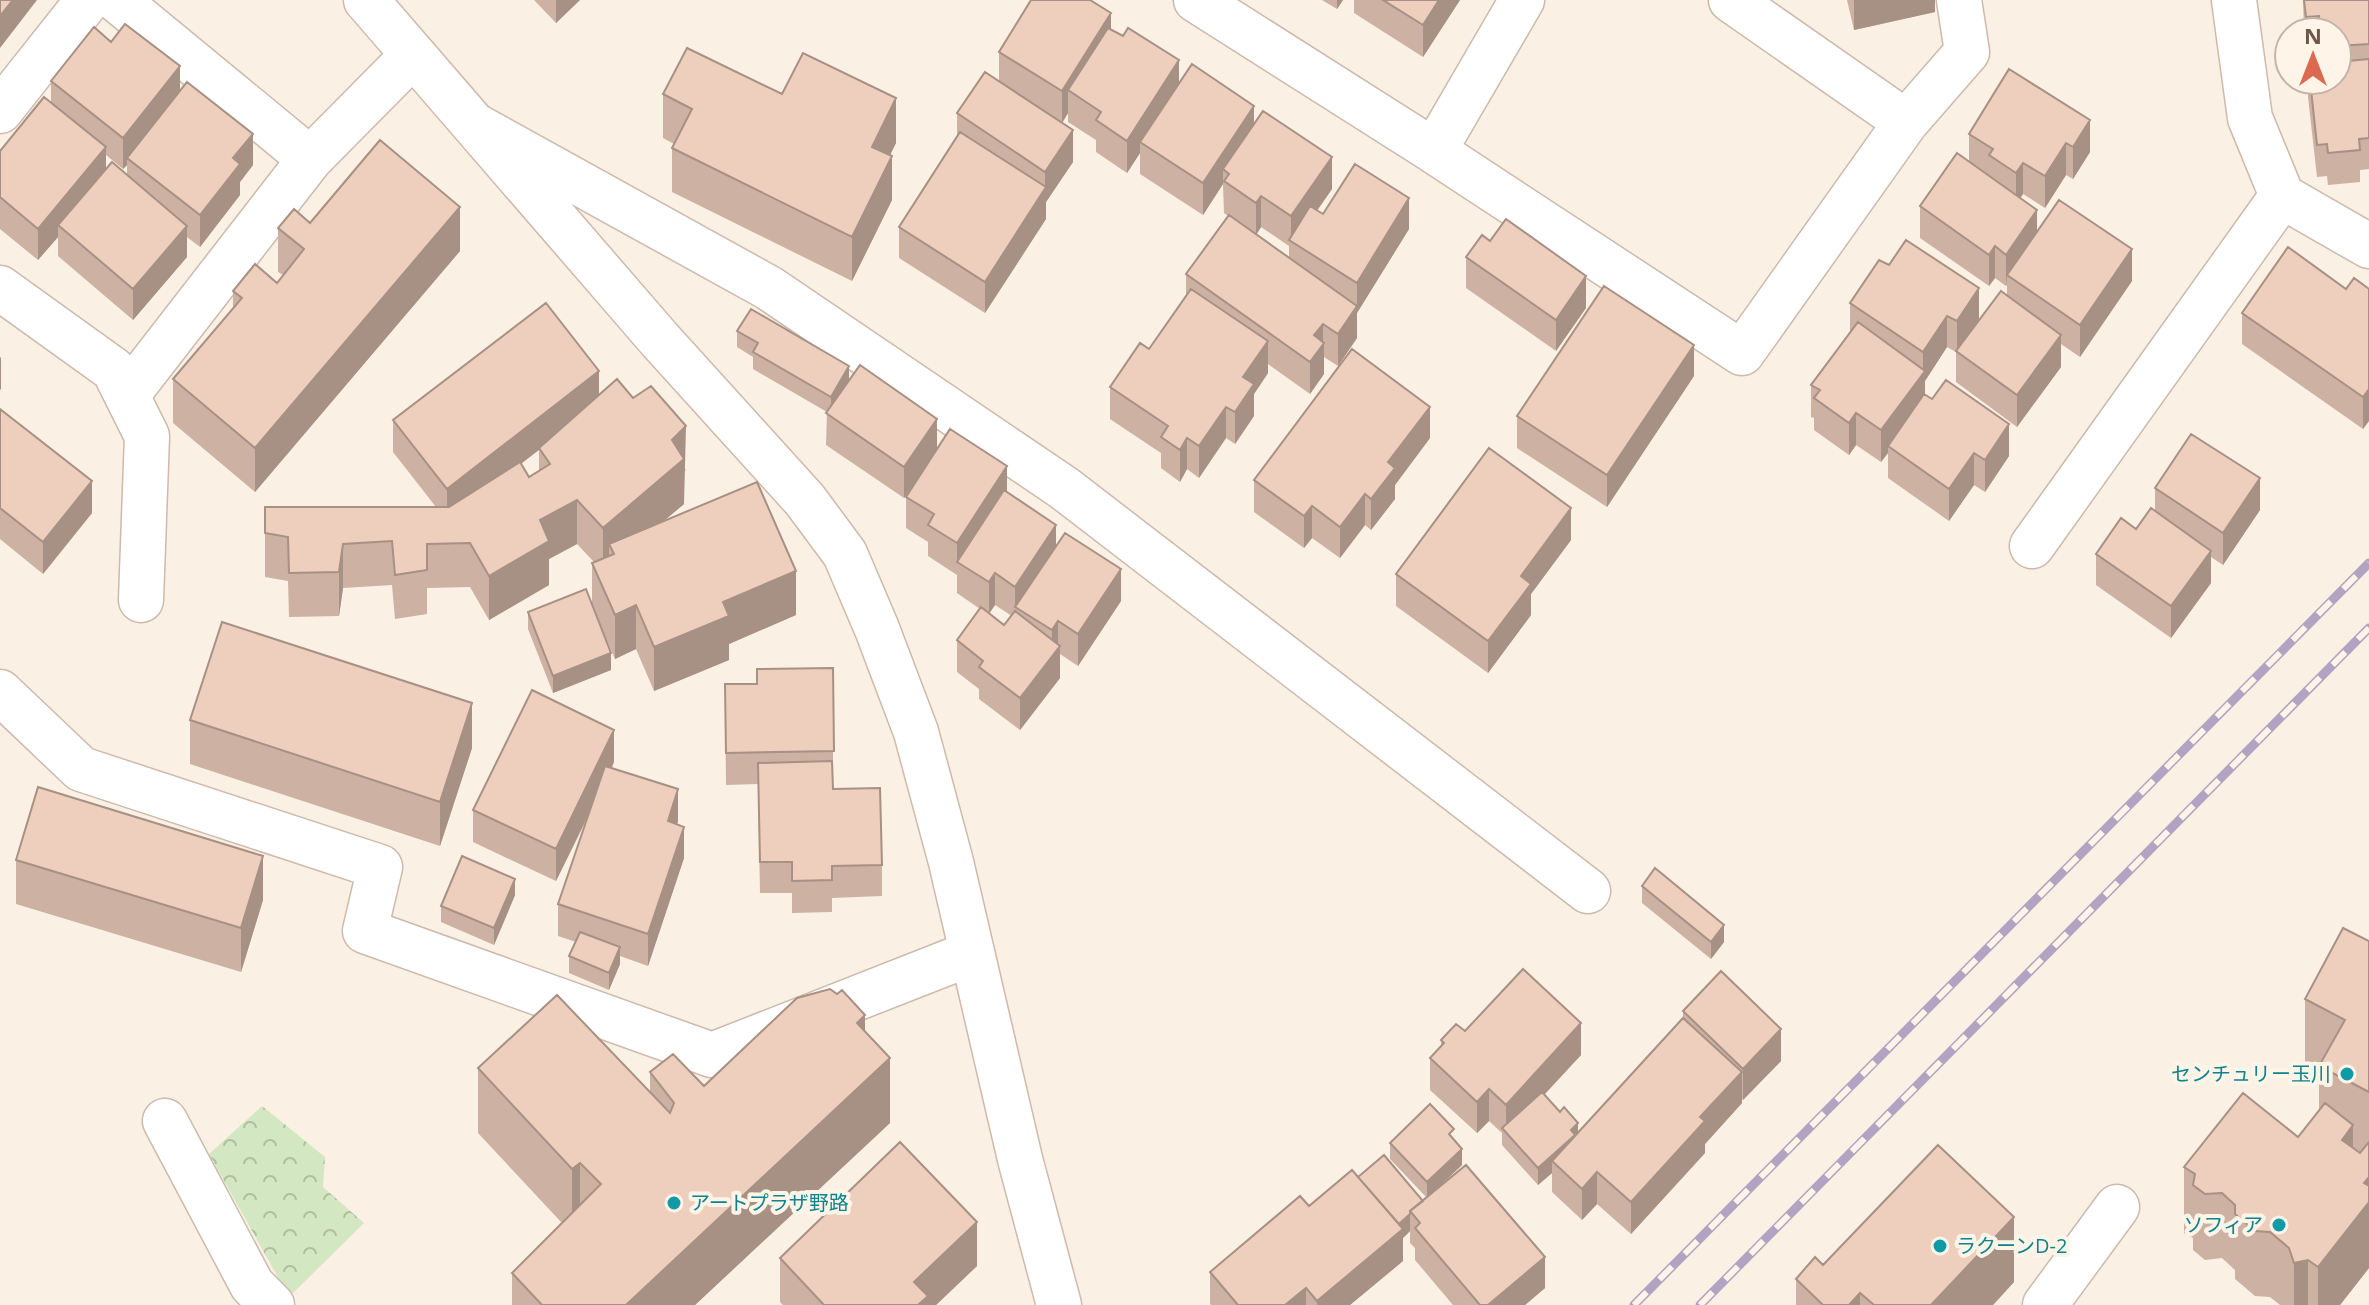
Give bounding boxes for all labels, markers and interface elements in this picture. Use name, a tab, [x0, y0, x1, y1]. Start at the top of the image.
north arrow	[2273, 16, 2353, 96]
text: N	[2304, 20, 2322, 50]
place label: センチュリー玉川	[2171, 1060, 2331, 1087]
marker: センチュリー玉川	[2338, 1065, 2356, 1083]
place label: アートプラザ野路	[690, 1189, 849, 1216]
marker: アートプラザ野路	[665, 1194, 683, 1212]
place label: ソフィア	[2183, 1211, 2263, 1238]
marker: ソフィア	[2270, 1216, 2288, 1234]
place label: ラクーンD-2	[1956, 1232, 2067, 1259]
marker: ラクーンD-2	[1931, 1237, 1949, 1255]

